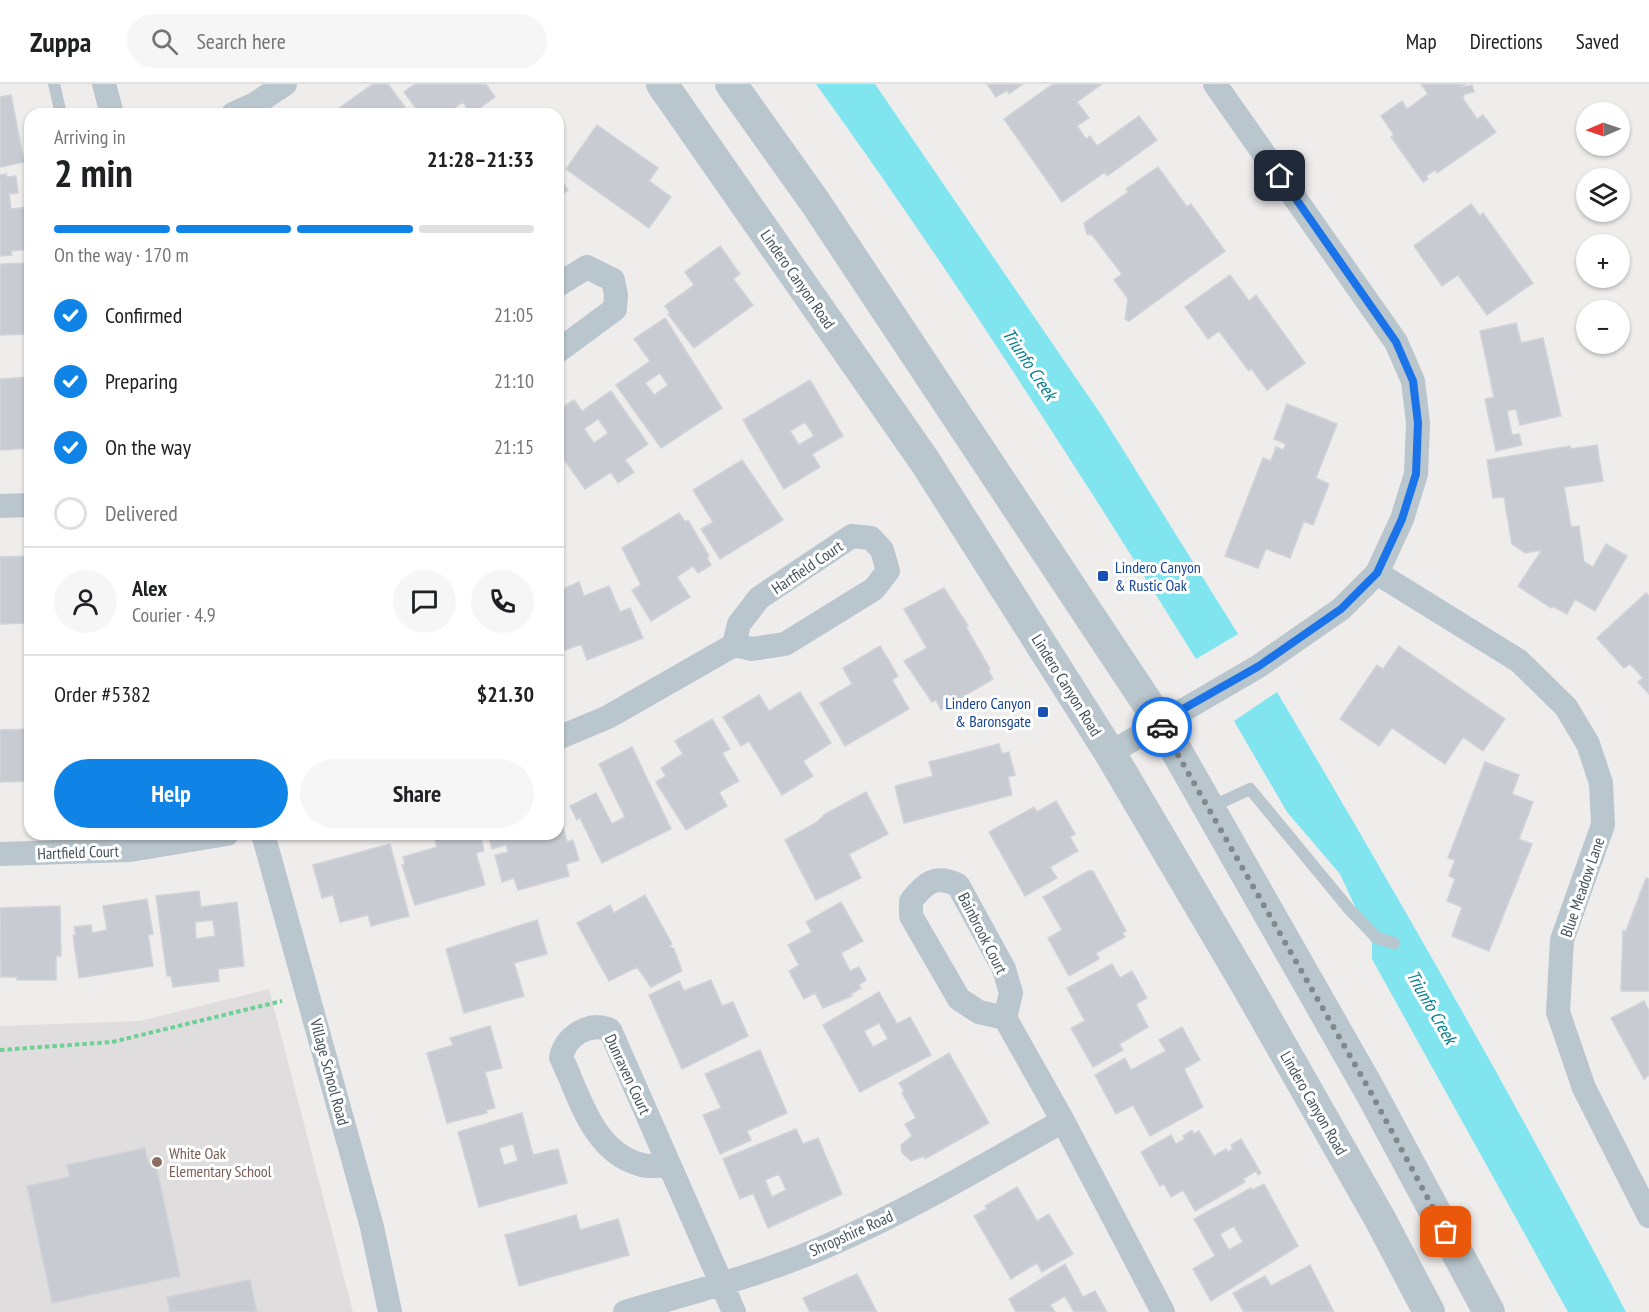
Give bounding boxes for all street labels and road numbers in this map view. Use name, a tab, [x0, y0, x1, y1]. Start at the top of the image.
street label: Lindero Canyon Road	[756, 226, 840, 333]
street label: Hartfield Court	[768, 536, 847, 598]
street label: Lindero Canyon Road	[1028, 630, 1106, 740]
street label: Blue Meadow Lane	[1556, 835, 1608, 939]
street label: Hartfield Court	[37, 841, 120, 863]
street label: Bainbrook Court	[954, 889, 1012, 978]
street label: Village School Road	[306, 1016, 354, 1128]
street label: Dunraven Court	[601, 1031, 656, 1118]
street label: Lindero Canyon Road	[1276, 1048, 1352, 1159]
street label: Shropshire Road	[806, 1206, 896, 1260]

